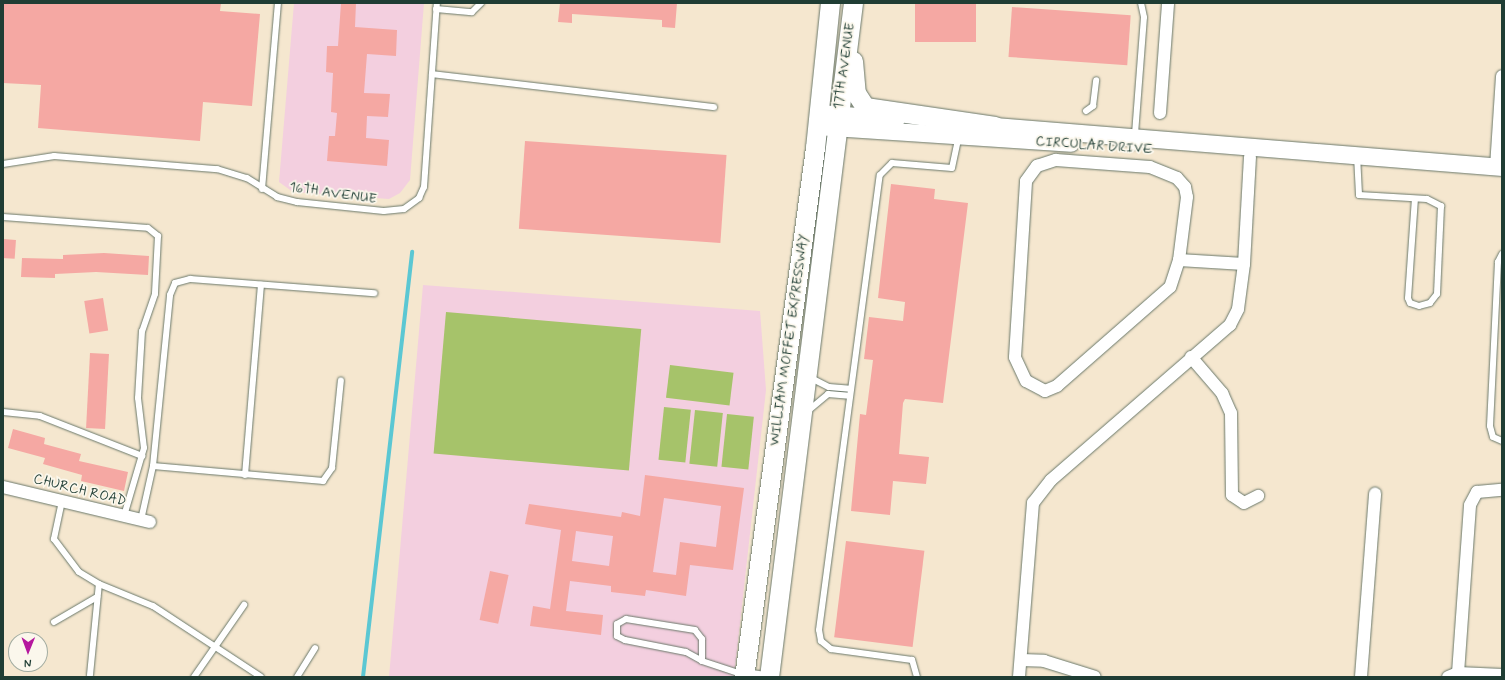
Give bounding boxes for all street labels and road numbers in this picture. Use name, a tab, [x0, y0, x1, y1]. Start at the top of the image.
street label: 17TH AVENUE	[830, 22, 858, 110]
street label: CIRCULAR DRIVE	[1035, 133, 1153, 157]
street label: 16TH AVENUE	[289, 179, 377, 207]
street label: WILLIAM MOFFET EXPRESSWAY	[766, 231, 812, 449]
street label: CHURCH ROAD	[33, 471, 127, 509]

